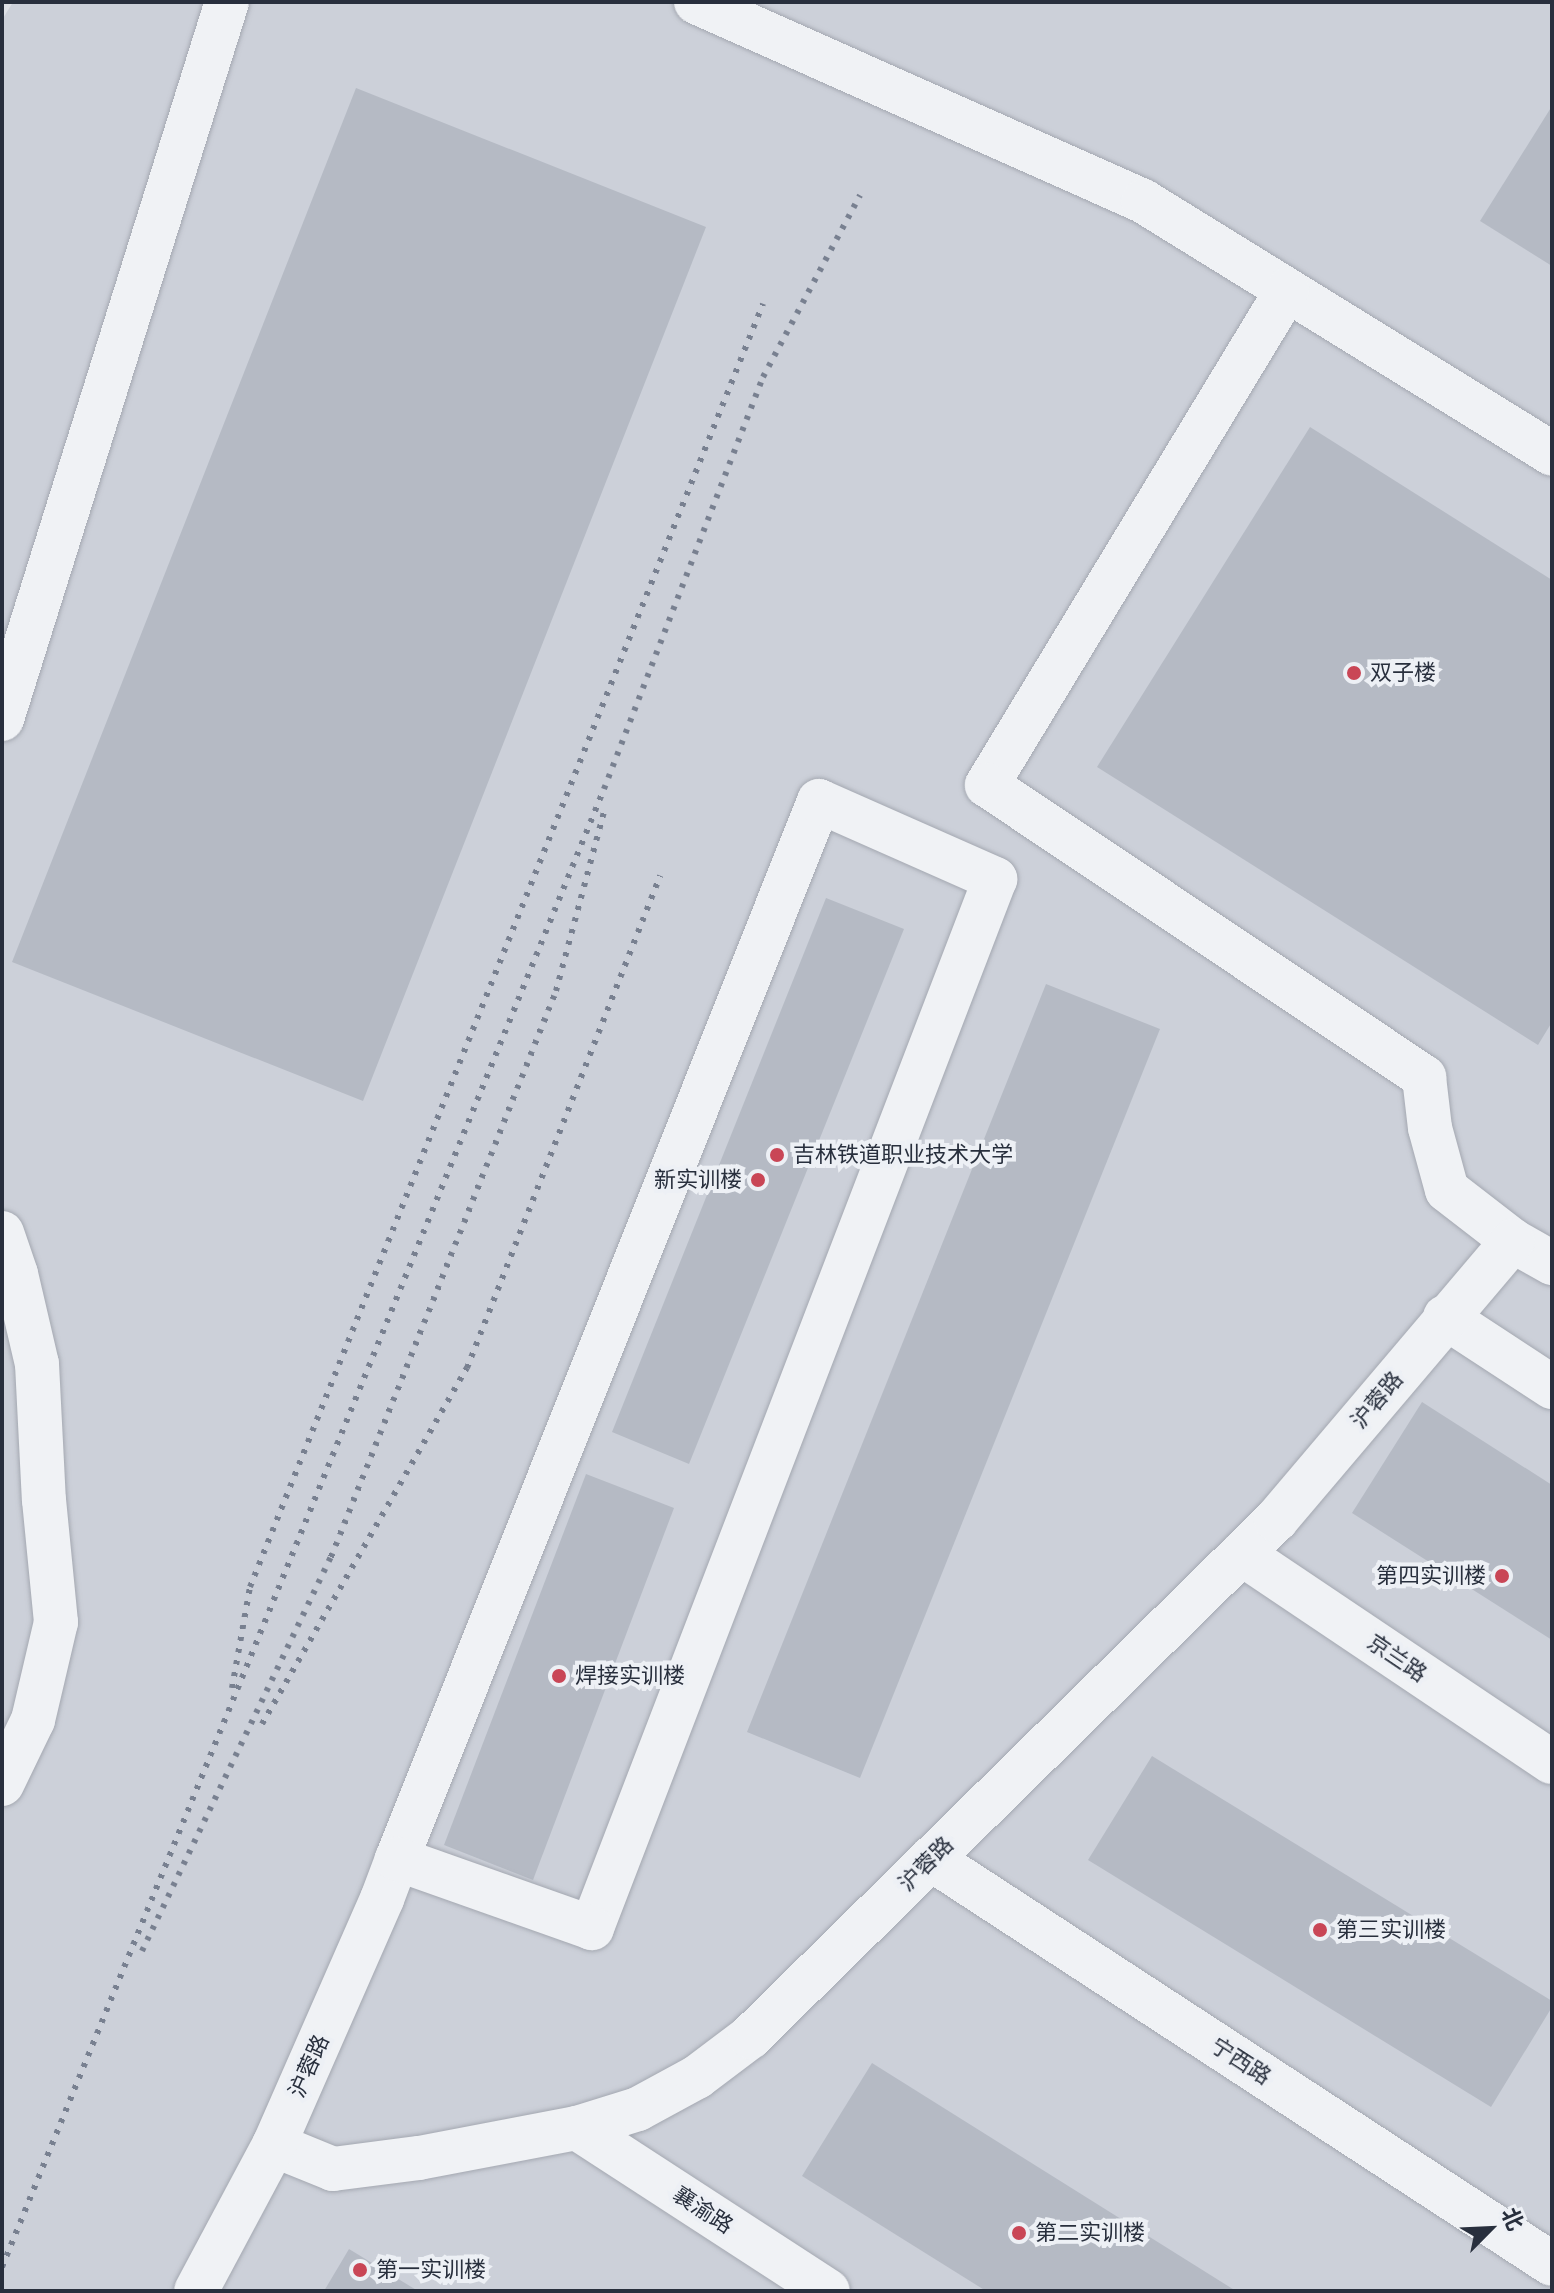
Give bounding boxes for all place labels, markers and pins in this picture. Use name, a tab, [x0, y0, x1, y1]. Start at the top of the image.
place label: 双子楼	[1370, 660, 1436, 686]
marker: 双子楼	[1345, 664, 1363, 682]
place label: 吉林铁道职业技术大学	[793, 1142, 1013, 1168]
marker: 吉林铁道职业技术大学	[768, 1146, 786, 1164]
place label: 新实训楼	[654, 1167, 742, 1193]
marker: 新实训楼	[749, 1171, 767, 1189]
place label: 第四实训楼	[1376, 1563, 1486, 1589]
marker: 第四实训楼	[1493, 1567, 1511, 1585]
place label: 焊接实训楼	[575, 1663, 685, 1689]
marker: 焊接实训楼	[550, 1667, 568, 1685]
place label: 第三实训楼	[1336, 1917, 1446, 1943]
marker: 第三实训楼	[1311, 1921, 1329, 1939]
place label: 第二实训楼	[1035, 2220, 1145, 2246]
marker: 第二实训楼	[1010, 2224, 1028, 2242]
place label: 第一实训楼	[376, 2257, 486, 2283]
marker: 第一实训楼	[351, 2261, 369, 2279]

